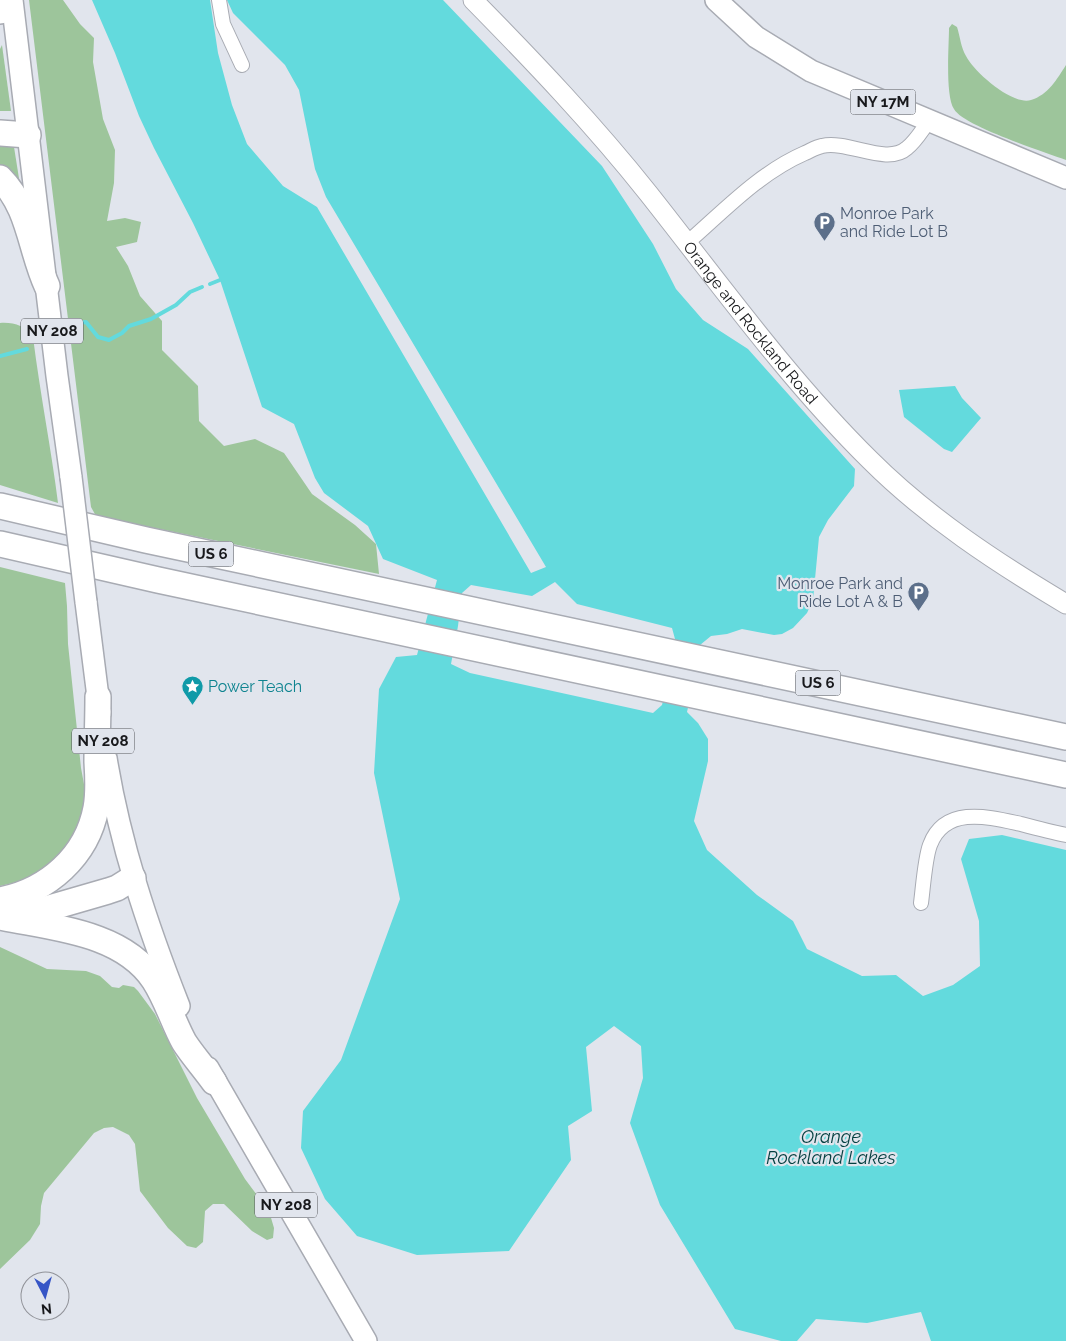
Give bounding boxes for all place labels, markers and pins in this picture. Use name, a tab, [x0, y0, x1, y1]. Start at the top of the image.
place label: Monroe Park and Ride Lot B	[840, 204, 948, 241]
parking icon: Monroe Park and Ride Lot B	[812, 210, 836, 241]
place label: Monroe Park and Ride Lot A & B	[777, 574, 903, 611]
parking icon: Monroe Park and Ride Lot A & B	[907, 580, 931, 611]
place icon: Power Teach	[180, 674, 204, 705]
place label: Power Teach	[208, 677, 302, 696]

